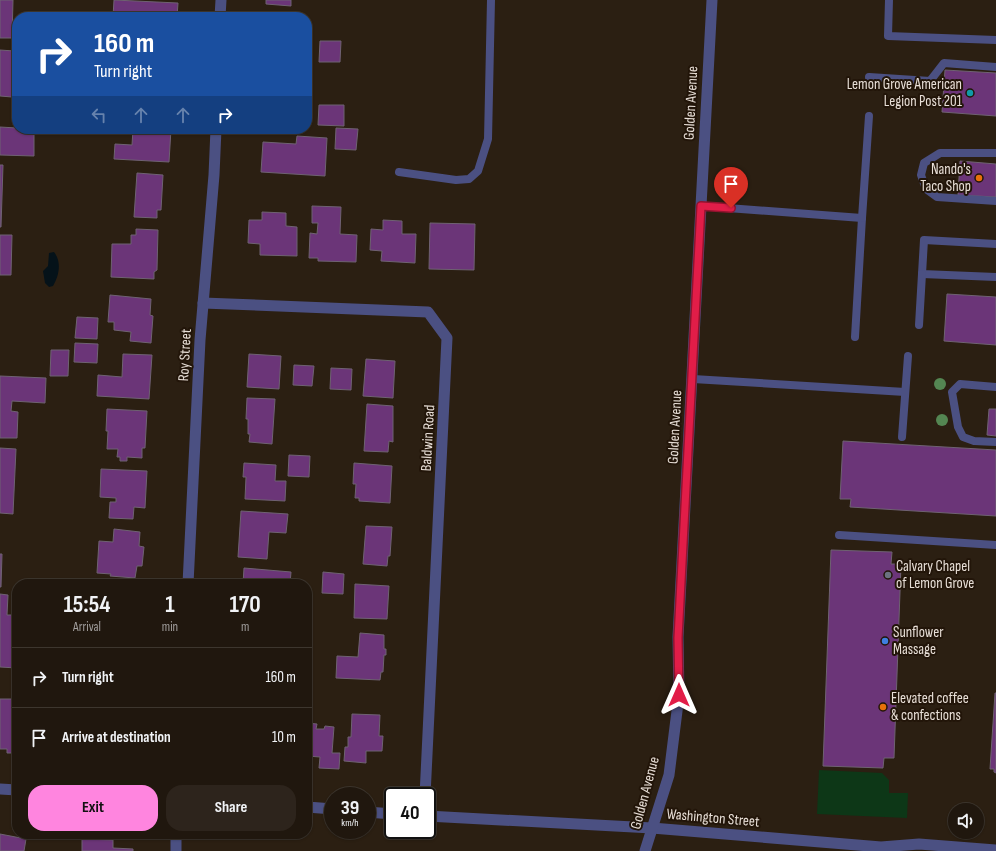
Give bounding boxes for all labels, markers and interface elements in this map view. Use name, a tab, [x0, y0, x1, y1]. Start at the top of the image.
text: 160 m	[94, 27, 154, 60]
icon: right	[28, 28, 80, 80]
text: Turn right	[94, 61, 152, 82]
street label: Golden Avenue	[680, 65, 702, 141]
place label: Lemon Grove American Legion Post 201	[847, 75, 963, 111]
marker: Lemon Grove American Legion Post 201	[965, 88, 975, 98]
icon: left	[88, 104, 110, 126]
icon: ahead	[130, 104, 152, 126]
icon: ahead	[172, 104, 194, 126]
icon: right	[214, 104, 236, 126]
place label: Nando's Taco Shop	[920, 160, 971, 196]
pin	[714, 167, 748, 208]
icon: arrive	[720, 173, 742, 195]
marker: Nando's Taco Shop	[974, 173, 984, 183]
street label: Roy Street	[174, 328, 196, 382]
street label: Golden Avenue	[664, 389, 686, 465]
street label: Baldwin Road	[417, 404, 439, 472]
place label: Calvary Chapel of Lemon Grove	[896, 557, 974, 593]
marker: Calvary Chapel of Lemon Grove	[883, 570, 893, 580]
text: 15:54	[63, 590, 110, 619]
text: 1	[165, 590, 175, 619]
text: 170	[230, 590, 261, 619]
text: Arrival	[73, 619, 101, 635]
text: min	[162, 619, 178, 635]
text: m	[241, 619, 249, 635]
place label: Sunflower Massage	[893, 623, 944, 659]
marker: Sunflower Massage	[880, 636, 890, 646]
icon: right	[28, 667, 50, 689]
text: Turn right	[62, 668, 114, 687]
text: 160 m	[265, 668, 296, 687]
position arrow	[658, 674, 700, 716]
place label: Elevated coffee & confections	[891, 689, 969, 725]
marker: Elevated coffee & confections	[878, 702, 888, 712]
icon: arrive	[28, 727, 50, 749]
text: Arrive at destination	[62, 728, 171, 747]
text: 10 m	[272, 728, 296, 747]
street label: Golden Avenue	[626, 755, 664, 831]
button: Exit	[28, 785, 158, 831]
button: Share	[166, 785, 296, 831]
speed limit sign: 40	[384, 787, 436, 839]
text: 39	[341, 796, 359, 820]
map controls	[948, 803, 984, 839]
button: sound	[948, 803, 984, 839]
street label: Washington Street	[666, 804, 761, 832]
text: km/h	[341, 817, 359, 829]

